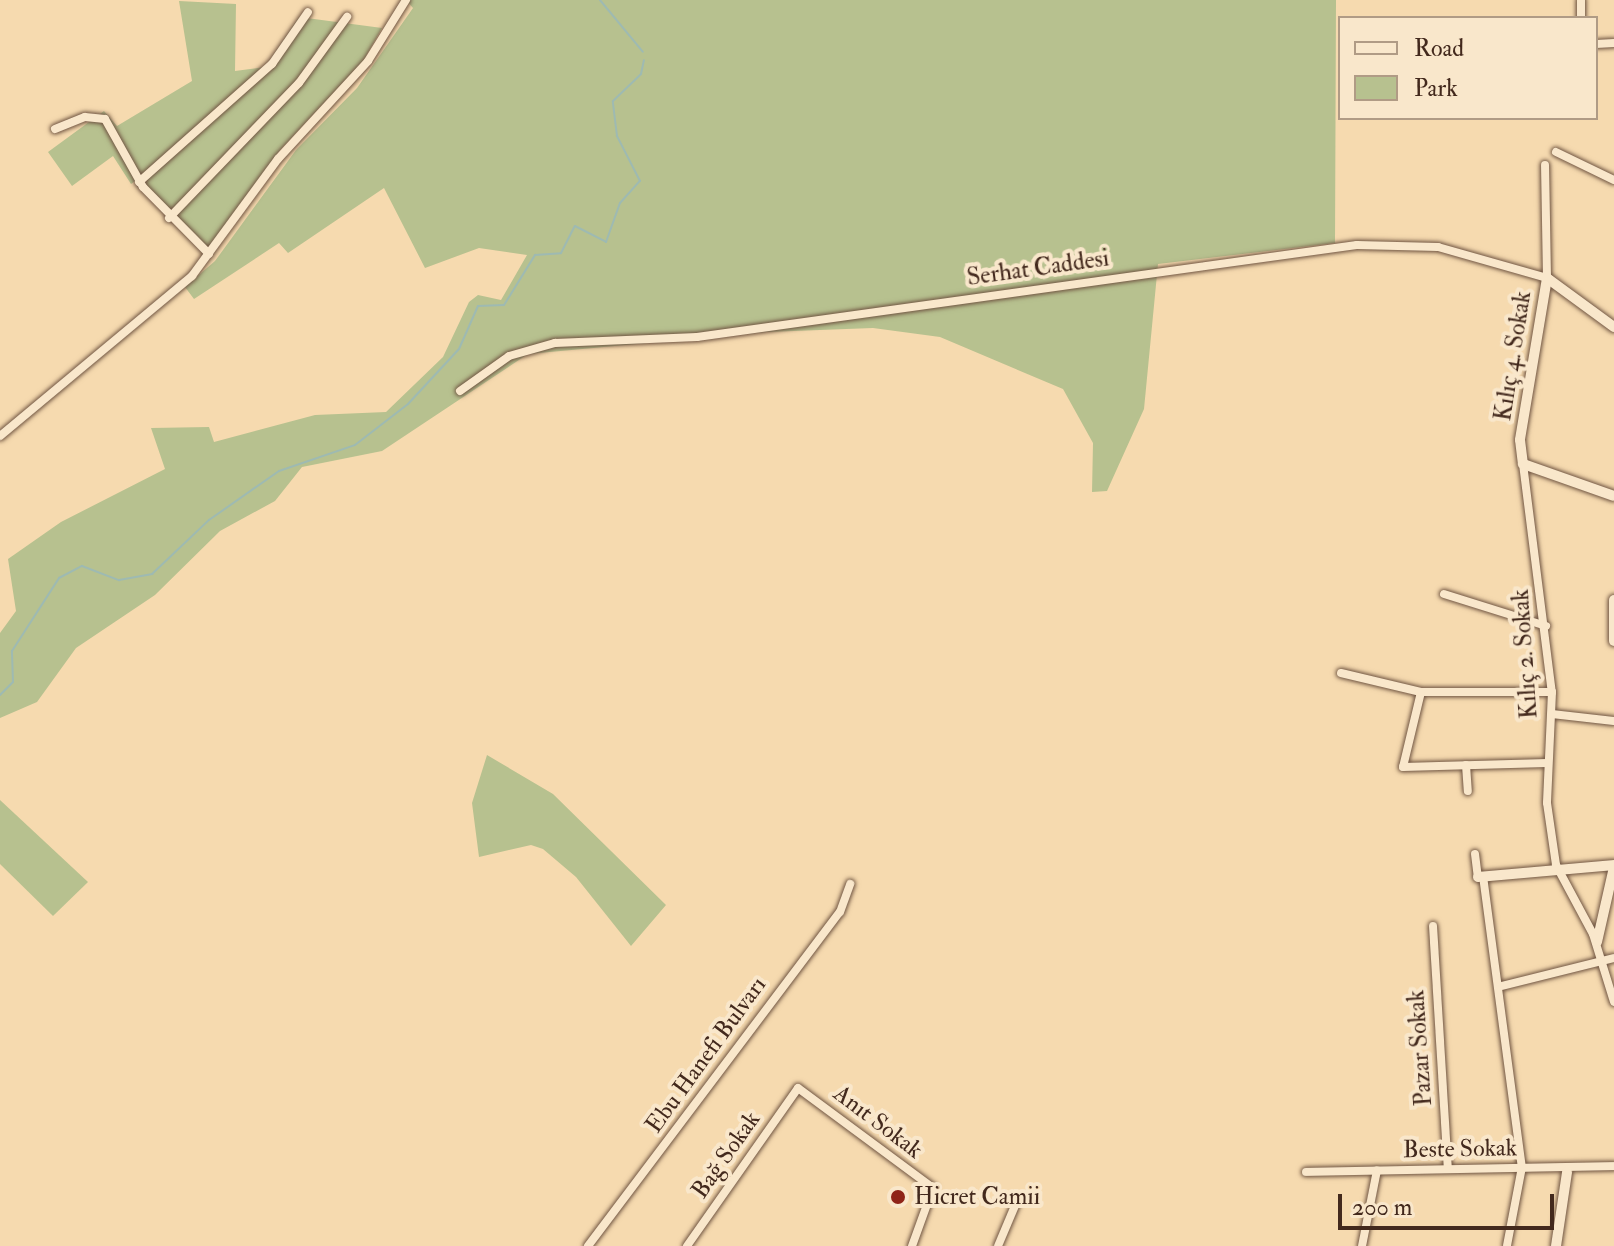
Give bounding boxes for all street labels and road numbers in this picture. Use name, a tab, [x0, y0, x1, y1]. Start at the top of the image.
street label: Serhat Caddesi	[965, 244, 1111, 292]
street label: Kılıç 4. Sokak	[1489, 289, 1537, 423]
street label: Kılıç 2. Sokak	[1506, 588, 1544, 720]
street label: Ebu Hanefi Bulvarı	[640, 971, 772, 1139]
street label: Pazar Sokak	[1402, 989, 1438, 1107]
street label: Anıt Sokak	[828, 1079, 928, 1165]
street label: Bağ Sokak	[686, 1106, 766, 1204]
street label: Beste Sokak	[1403, 1134, 1517, 1164]

